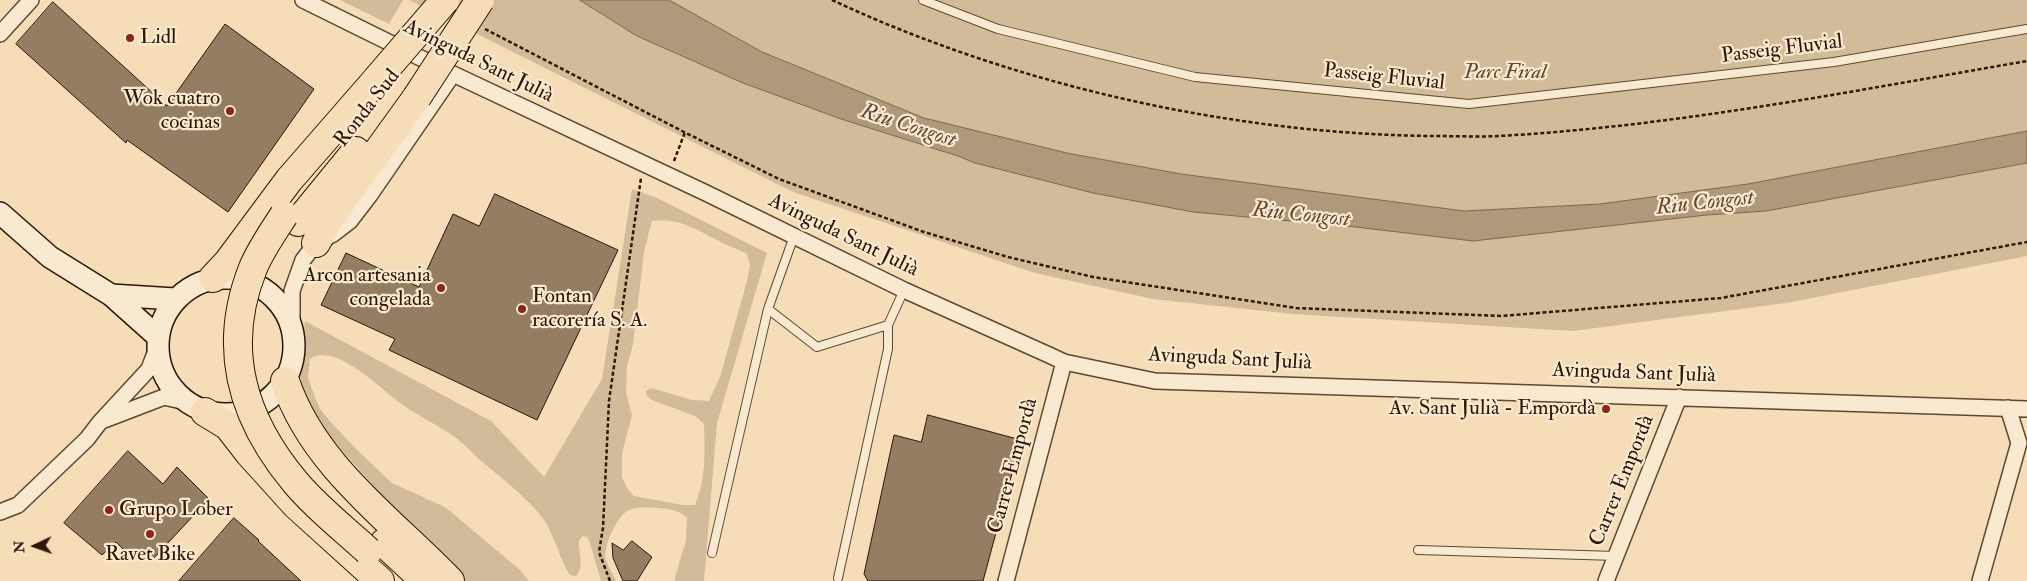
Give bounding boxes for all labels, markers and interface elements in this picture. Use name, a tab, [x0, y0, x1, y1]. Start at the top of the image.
street label: Avinguda Sant Julià	[399, 15, 557, 109]
place label: Lidl	[140, 25, 176, 51]
street label: Passeig Fluvial	[1720, 30, 1844, 70]
marker: Lidl	[124, 32, 136, 44]
street label: Passeig Fluvial	[1322, 59, 1446, 97]
park label: Parc Firal	[1464, 60, 1546, 86]
street label: Ronda Sud	[330, 65, 406, 153]
place label: Wok cuatro cocinas	[123, 86, 220, 136]
water label: Riu Congost	[857, 99, 959, 155]
marker: Wok cuatro cocinas	[224, 105, 236, 117]
water label: Riu Congost	[1655, 186, 1755, 222]
street label: Avinguda Sant Julià	[764, 189, 922, 283]
water label: Riu Congost	[1251, 198, 1351, 234]
place label: Arcon artesania congelada	[303, 263, 431, 313]
marker: Arcon artesania congelada	[435, 282, 447, 294]
place label: Fontan racorería S. A.	[532, 284, 647, 334]
marker: Fontan racorería S. A.	[516, 303, 528, 315]
street label: Avinguda Sant Julià	[1148, 343, 1312, 377]
street label: Avinguda Sant Julià	[1552, 359, 1716, 389]
street label: Carrer Empordà	[984, 395, 1044, 537]
place label: Av. Sant Julià - Empordà	[1389, 396, 1596, 422]
marker: Av. Sant Julià - Empordà	[1600, 403, 1612, 415]
street label: Carrer Empordà	[1585, 412, 1661, 550]
place label: Grupo Lober	[119, 497, 233, 523]
marker: Grupo Lober	[103, 504, 115, 516]
north arrow	[10, 521, 60, 571]
marker: Ravet Bike	[144, 528, 156, 540]
text: N	[11, 540, 28, 554]
place label: Ravet Bike	[105, 542, 195, 568]

